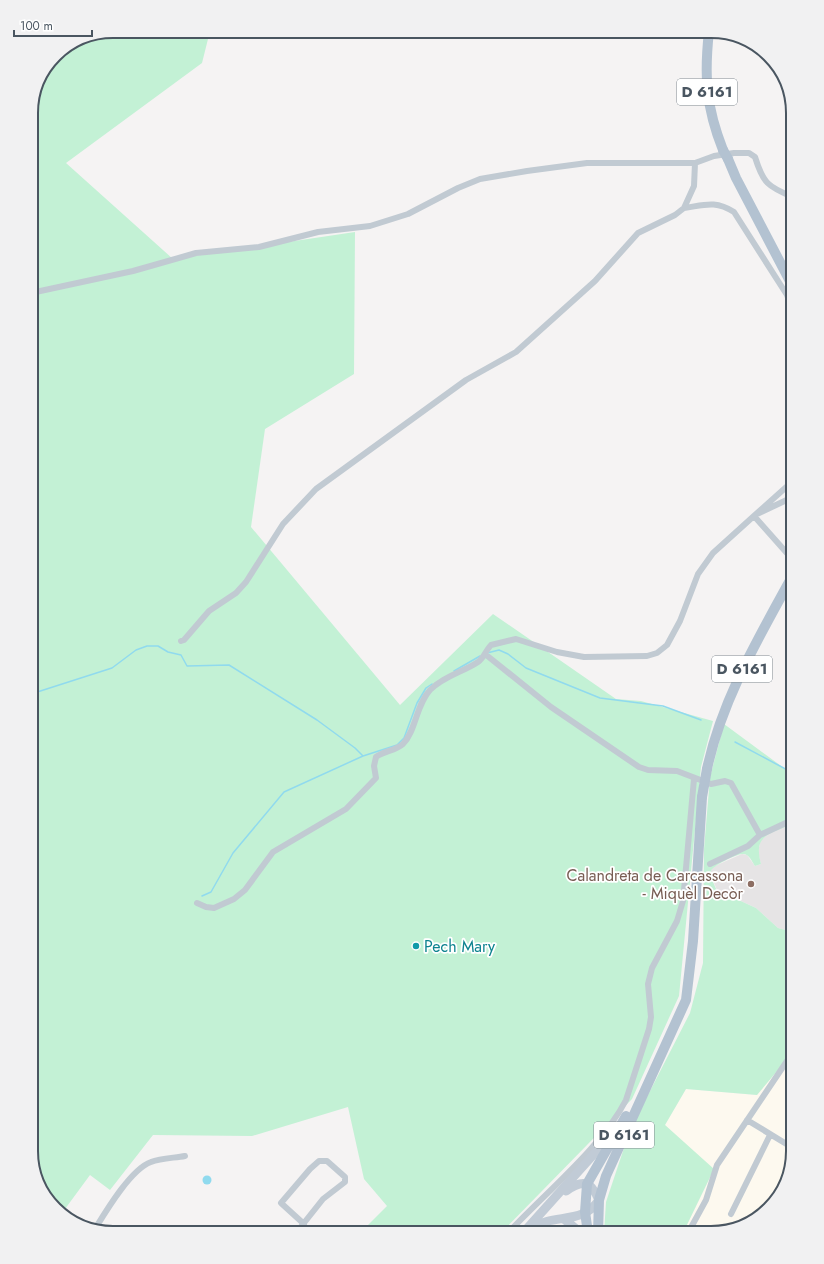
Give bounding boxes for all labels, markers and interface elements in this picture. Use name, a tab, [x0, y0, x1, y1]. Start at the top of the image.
scale bar	[14, 12, 92, 38]
text: 100 m	[20, 17, 53, 35]
road number: D 6161	[677, 79, 737, 105]
road number: D 6161	[712, 656, 772, 682]
place label: Calandreta de Carcassona - Miquèl Decòr	[566, 864, 744, 905]
marker: Calandreta de Carcassona - Miquèl Decòr	[746, 879, 756, 889]
place label: Pech Mary	[424, 935, 496, 958]
marker: Pech Mary	[411, 941, 421, 951]
road number: D 6161	[594, 1122, 654, 1148]

